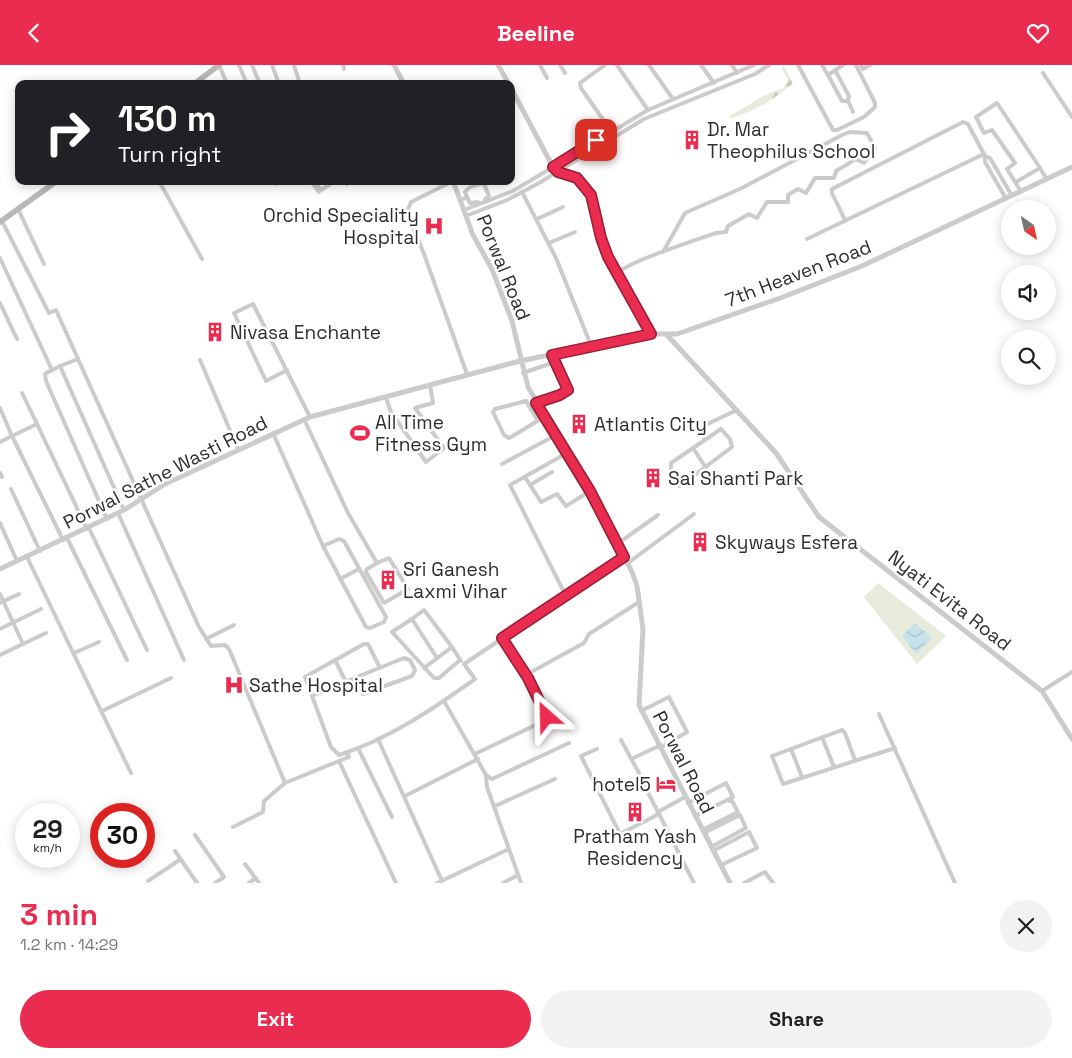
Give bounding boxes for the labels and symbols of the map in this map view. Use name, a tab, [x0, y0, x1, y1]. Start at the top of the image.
place label: Dr. Mar Theophilus School	[707, 117, 875, 164]
pin	[575, 119, 617, 161]
building icon: Dr. Mar Theophilus School	[681, 129, 703, 151]
north arrow	[1001, 200, 1056, 255]
place label: Orchid Speciality Hospital	[263, 203, 419, 250]
street label: Porwal Road	[471, 211, 536, 324]
hospital icon: Orchid Speciality Hospital	[423, 215, 445, 237]
street label: 7th Heaven Road	[722, 234, 875, 313]
place label: Nivasa Enchante	[230, 320, 381, 345]
building icon: Nivasa Enchante	[204, 321, 226, 343]
street label: Porwal Sathe Wasti Road	[59, 410, 272, 535]
place label: All Time Fitness Gym	[375, 410, 487, 457]
place label: Atlantis City	[594, 412, 707, 437]
building icon: Atlantis City	[568, 413, 590, 435]
sports icon: All Time Fitness Gym	[349, 422, 371, 444]
place label: Sai Shanti Park	[668, 466, 804, 491]
building icon: Sai Shanti Park	[642, 467, 664, 489]
place label: Skyways Esfera	[715, 530, 858, 555]
building icon: Skyways Esfera	[689, 531, 711, 553]
street label: Nyati Evita Road	[883, 544, 1016, 656]
place label: Sri Ganesh Laxmi Vihar	[403, 557, 507, 604]
building icon: Sri Ganesh Laxmi Vihar	[377, 569, 399, 591]
place label: Sathe Hospital	[249, 673, 383, 698]
hospital icon: Sathe Hospital	[223, 674, 245, 696]
position arrow	[520, 690, 572, 742]
street label: Porwal Road	[647, 707, 720, 818]
place label: hotel5	[592, 772, 651, 797]
hotel icon: hotel5	[655, 773, 677, 795]
building icon: Pratham Yash Residency	[624, 801, 646, 823]
speed limit sign: 30	[90, 803, 155, 868]
place label: Pratham Yash Residency	[573, 824, 697, 871]

